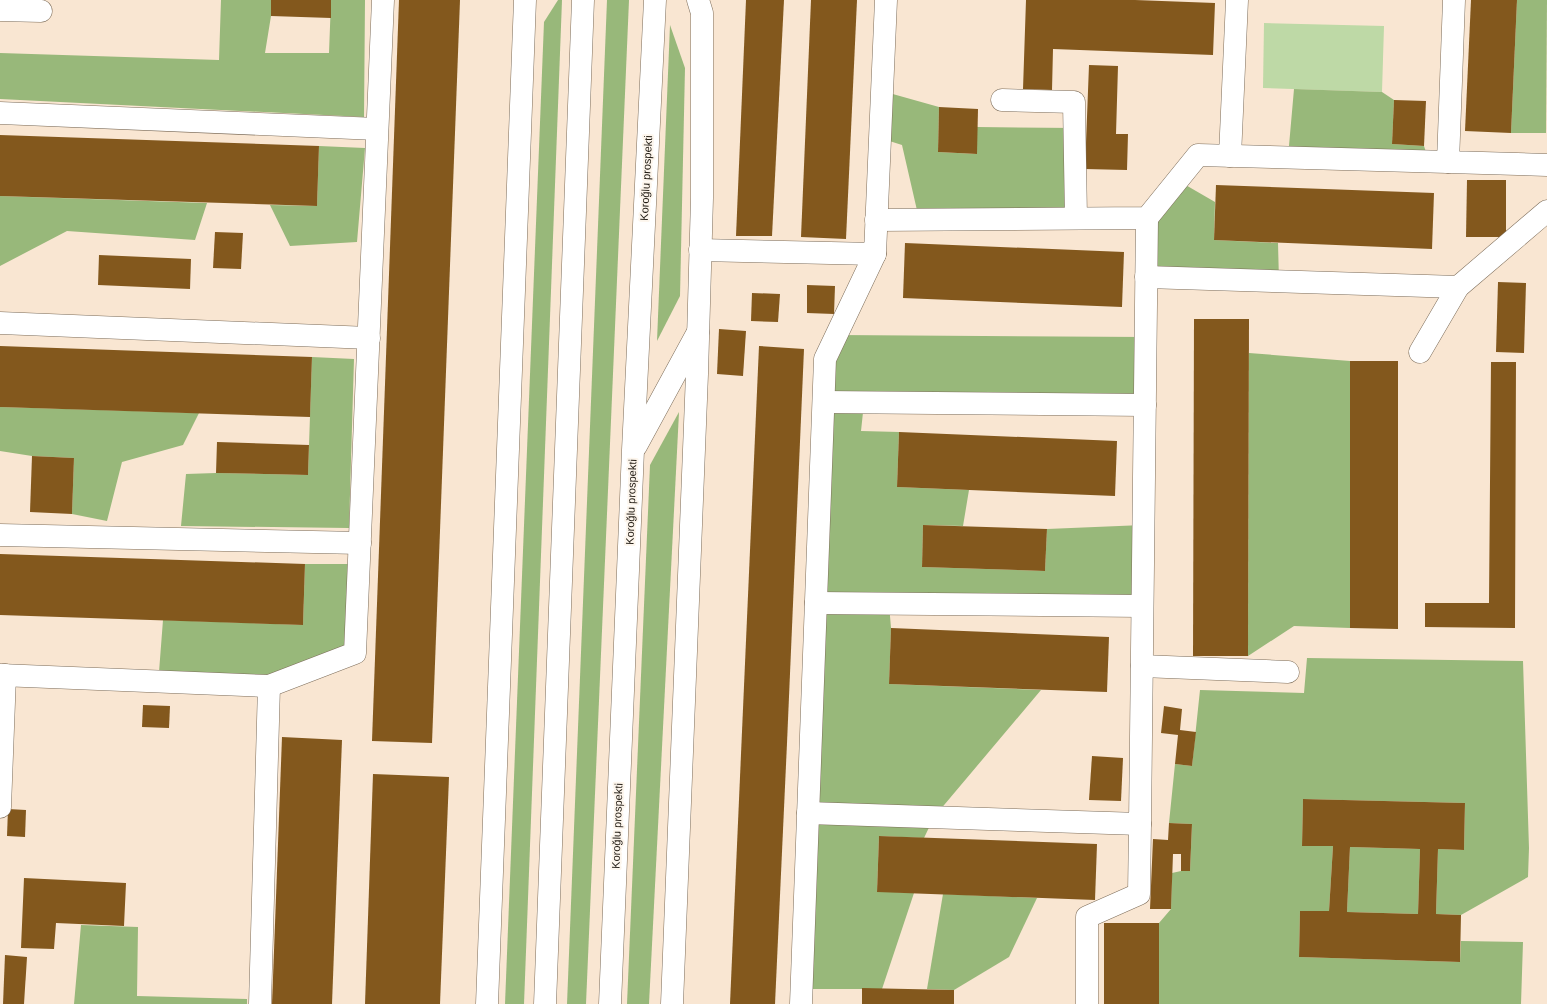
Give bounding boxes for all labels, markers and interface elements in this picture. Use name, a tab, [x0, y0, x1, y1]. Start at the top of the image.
street label: Koroğlu prospekti	[638, 135, 654, 221]
street label: Koroğlu prospekti	[624, 459, 638, 545]
street label: Koroğlu prospekti	[610, 783, 624, 869]

